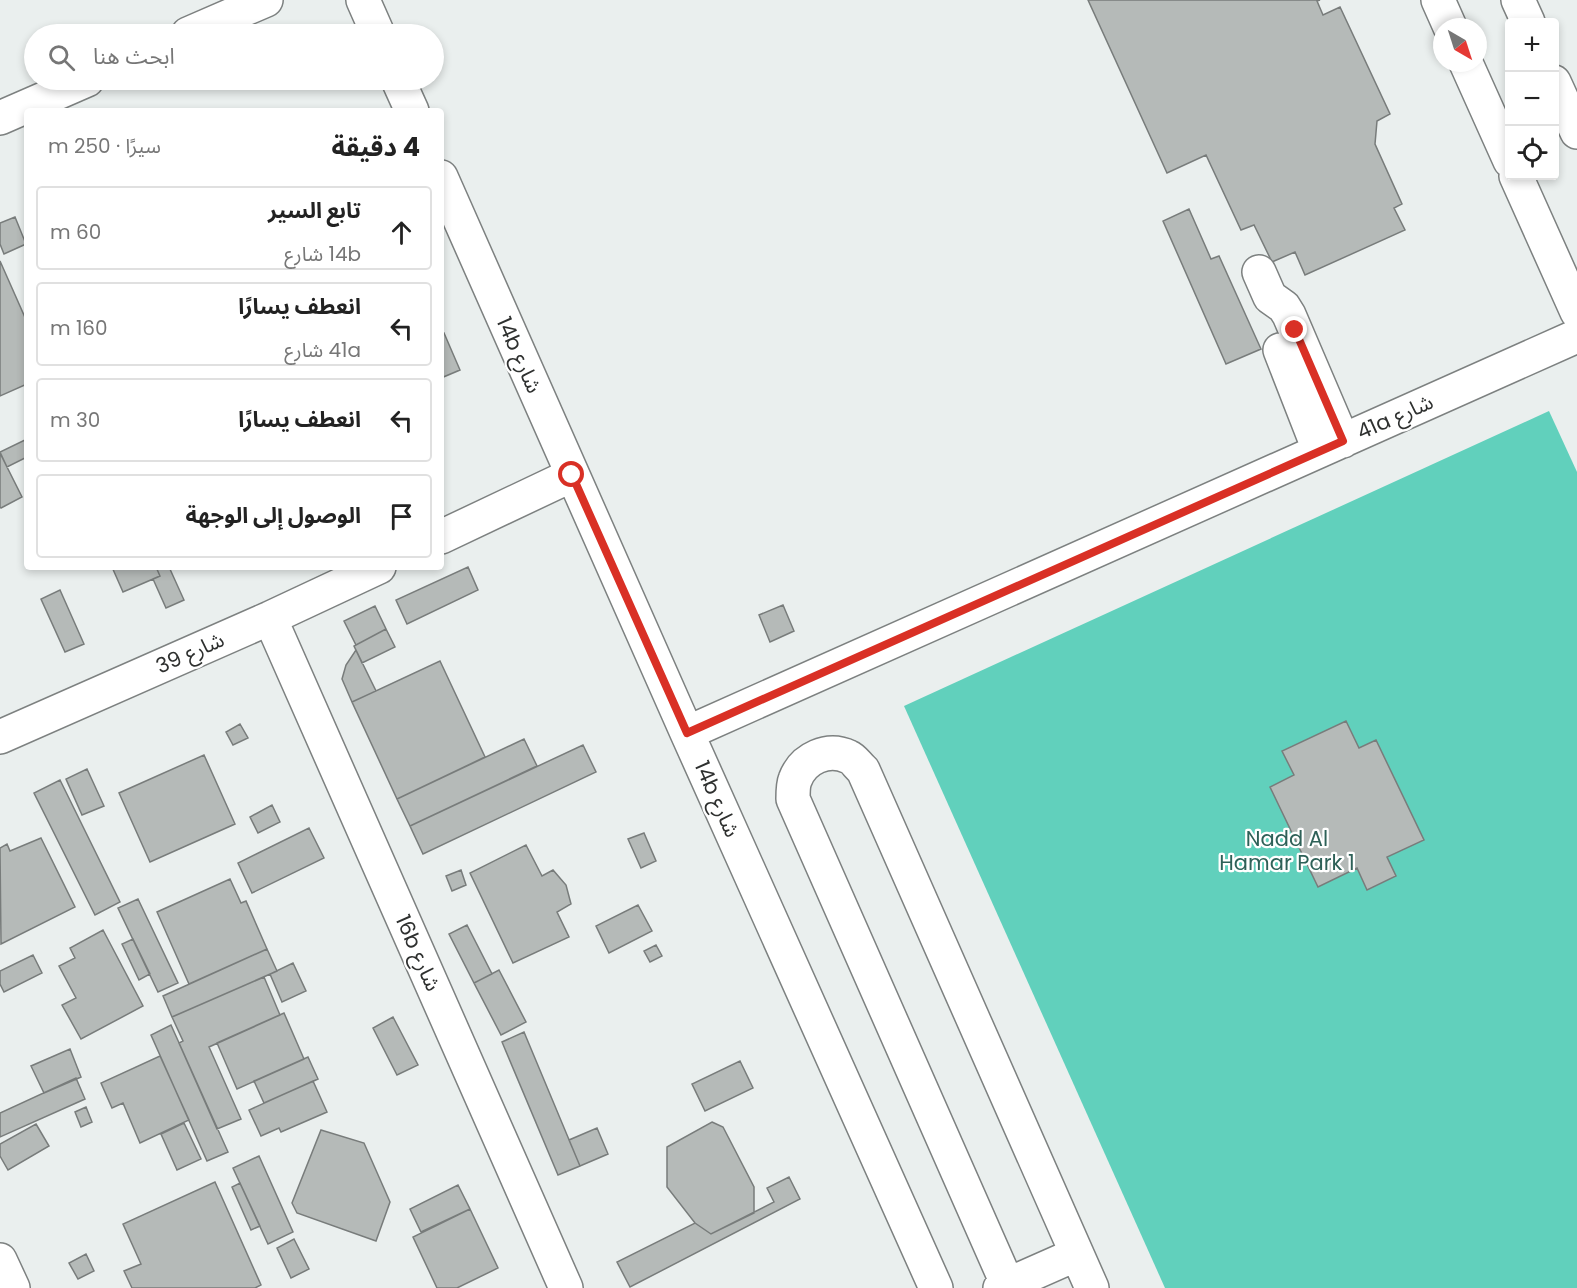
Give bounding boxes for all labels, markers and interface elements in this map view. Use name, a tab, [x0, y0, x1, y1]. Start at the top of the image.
north arrow	[1433, 18, 1487, 72]
map controls	[1505, 18, 1559, 180]
button: +	[1505, 18, 1559, 72]
search box	[24, 24, 444, 90]
icon: search	[45, 41, 78, 74]
text: ابحث هنا	[93, 41, 175, 72]
button: −	[1505, 72, 1559, 126]
button: locate	[1505, 126, 1559, 180]
text: 4 دقيقة	[331, 129, 420, 165]
text: سيرًا · 250 m	[48, 132, 161, 160]
text: تابع السير	[268, 195, 361, 226]
icon: ahead	[385, 216, 418, 249]
text: 60 m	[50, 218, 101, 246]
text: 14b شارع	[284, 240, 361, 268]
text: انعطف يسارًا	[238, 291, 361, 322]
icon: left	[385, 312, 418, 345]
street label: 14b شارع	[489, 312, 549, 398]
text: 160 m	[50, 314, 108, 342]
route end	[1281, 316, 1307, 342]
text: 41a شارع	[284, 336, 361, 364]
street label: 41a شارع	[1352, 387, 1438, 447]
text: انعطف يسارًا	[238, 404, 361, 435]
icon: left	[385, 404, 418, 437]
text: 30 m	[50, 406, 100, 434]
route start	[558, 461, 584, 487]
text: الوصول إلى الوجهة	[186, 500, 361, 531]
icon: arrive	[385, 500, 418, 533]
street label: شارع 39	[151, 625, 229, 681]
street label: 14b شارع	[687, 756, 747, 842]
park label: Nadd Al Hamar Park 1	[1219, 824, 1355, 877]
street label: 16b شارع	[388, 910, 448, 996]

